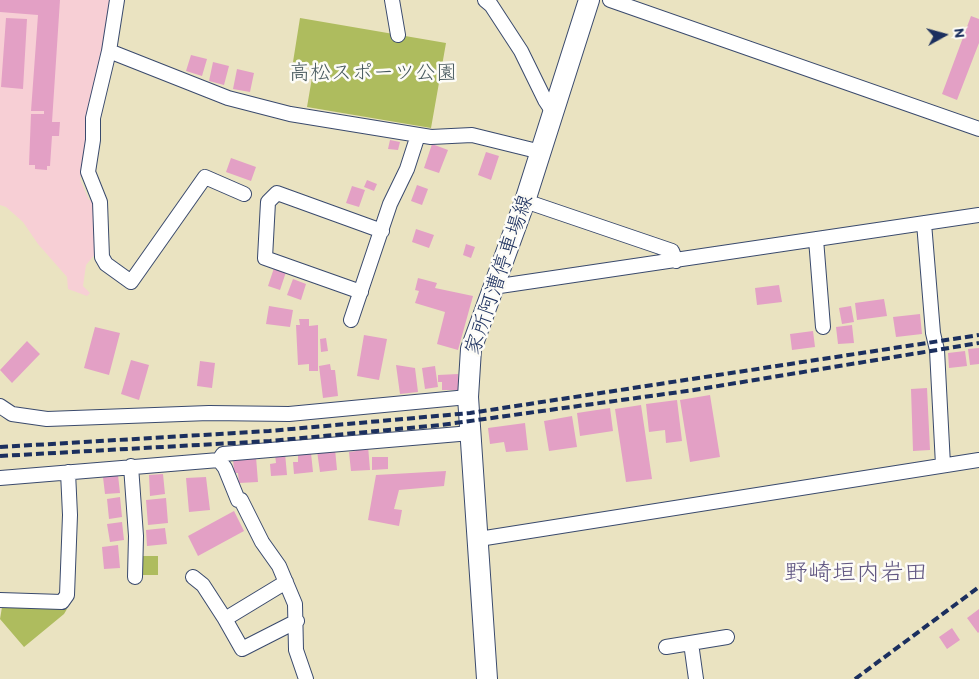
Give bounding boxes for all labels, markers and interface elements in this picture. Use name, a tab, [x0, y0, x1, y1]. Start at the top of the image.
north arrow	[919, 10, 969, 60]
text: N	[950, 27, 968, 39]
park label: 高松スポーツ公園	[289, 61, 457, 87]
street label: 家所阿漕停車場線	[461, 191, 539, 359]
district label: 野崎垣内岩田	[784, 560, 928, 588]

